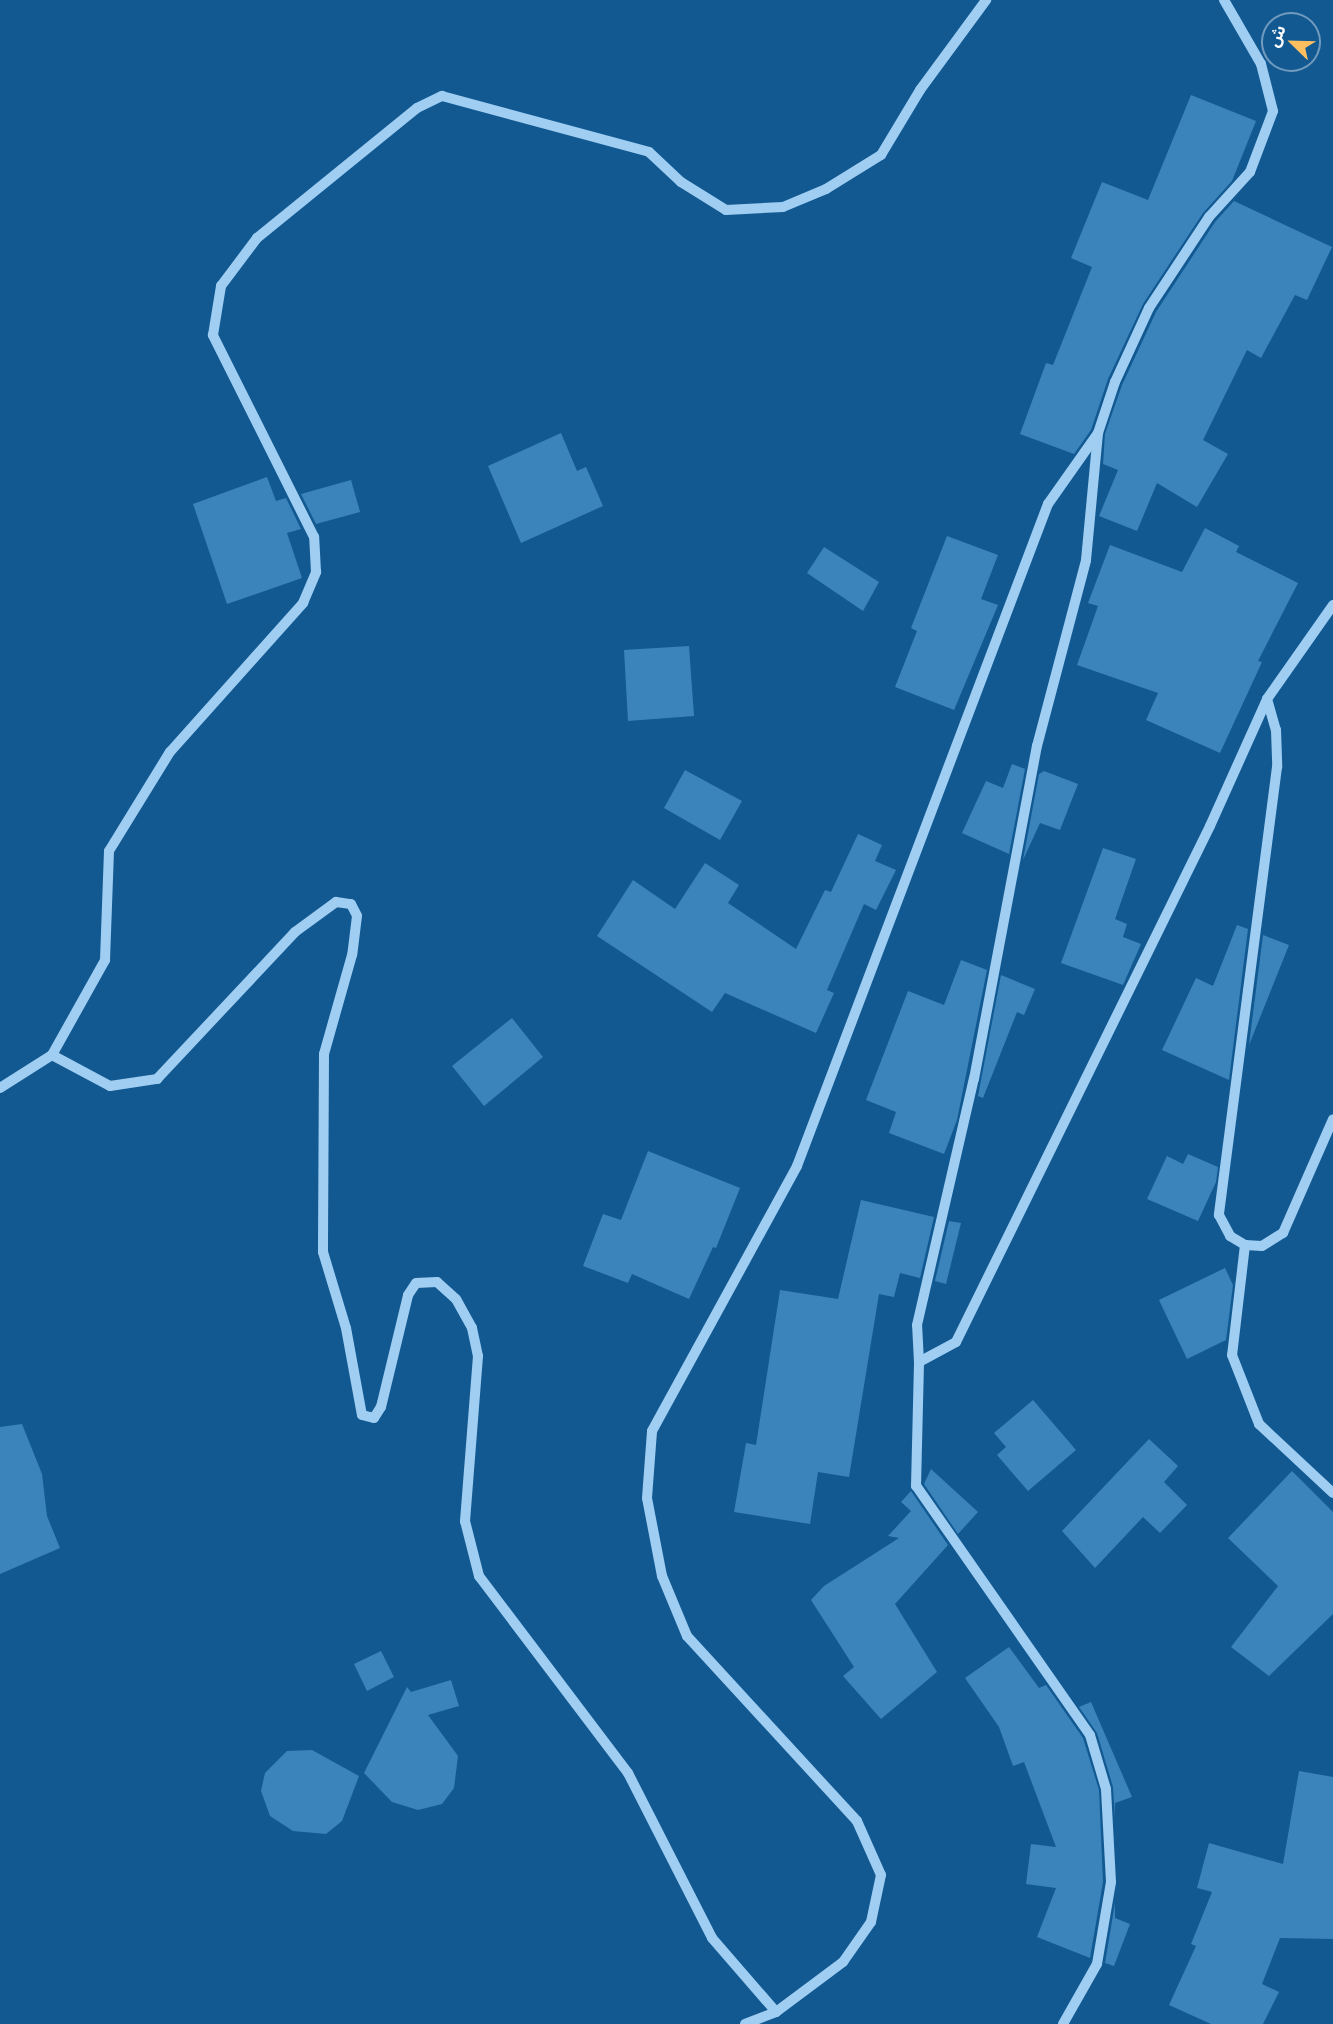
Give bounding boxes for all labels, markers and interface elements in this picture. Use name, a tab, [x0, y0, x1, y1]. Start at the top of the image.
north arrow	[1261, 12, 1321, 72]
text: ش	[1262, 21, 1291, 50]

